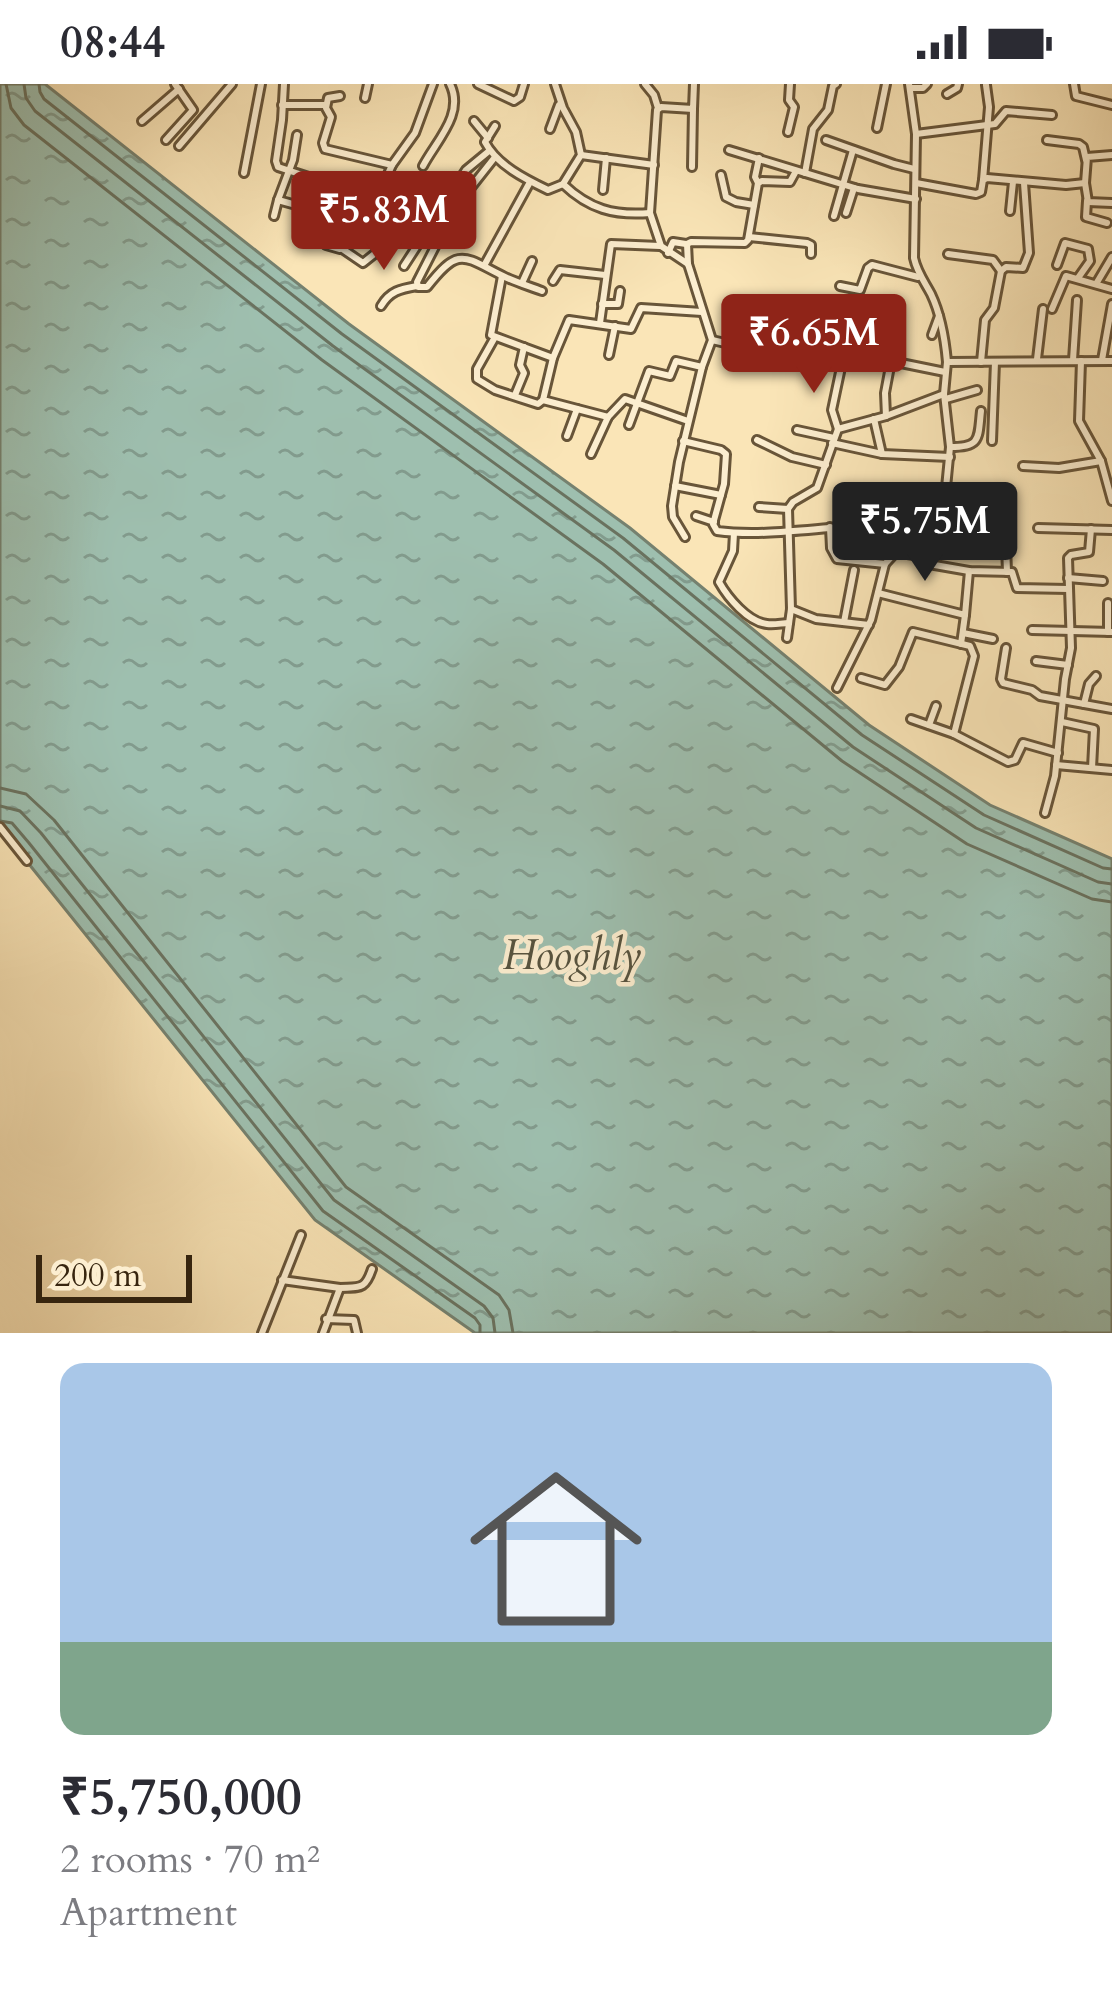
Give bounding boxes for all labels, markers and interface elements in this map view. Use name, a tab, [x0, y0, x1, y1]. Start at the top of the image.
text: 08:44	[60, 12, 165, 73]
pin: ₹5.83M	[286, 171, 482, 273]
text: ₹5.83M	[318, 183, 450, 236]
pin: ₹6.65M	[716, 294, 912, 396]
text: ₹6.65M	[748, 306, 880, 359]
pin: ₹5.75M	[827, 482, 1023, 584]
text: ₹5.75M	[859, 494, 991, 547]
water label: Hooghly	[503, 927, 641, 984]
scale bar	[36, 1249, 192, 1302]
text: 200 m	[54, 1253, 141, 1298]
icon: home	[448, 1441, 664, 1657]
text: ₹5,750,000	[60, 1763, 302, 1833]
text: 2 rooms · 70 m²	[60, 1833, 320, 1886]
text: Apartment	[60, 1886, 237, 1939]

